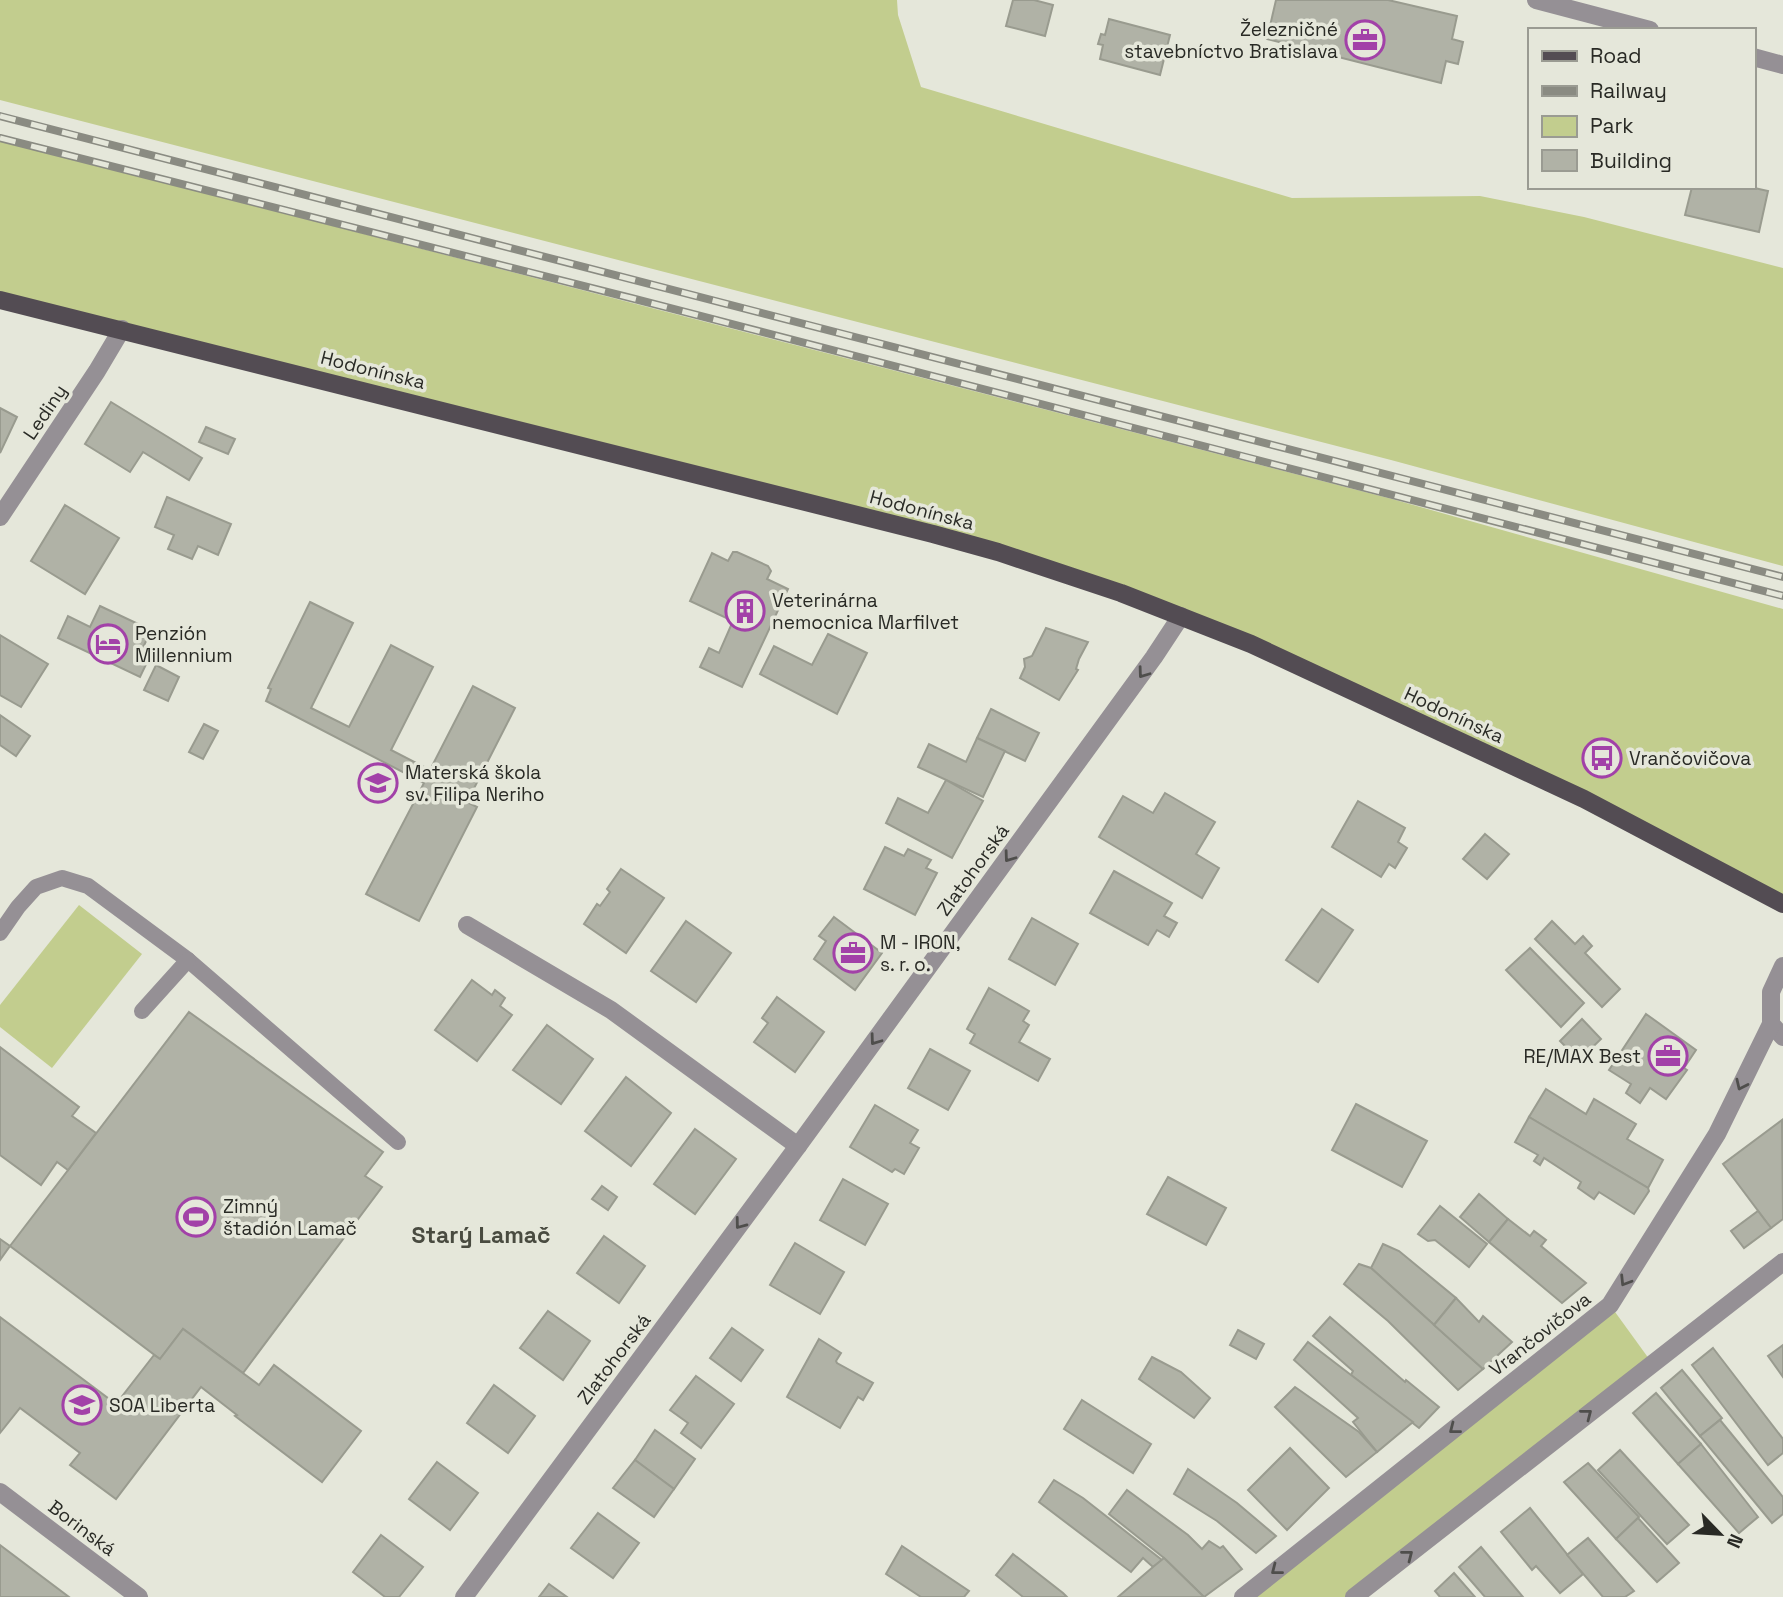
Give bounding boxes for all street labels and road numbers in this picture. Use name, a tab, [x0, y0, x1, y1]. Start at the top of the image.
street label: Hodonínska	[318, 345, 428, 395]
street label: Lediny	[17, 379, 73, 445]
street label: Hodonínska	[867, 484, 977, 536]
street label: Hodonínska	[1400, 681, 1508, 749]
street label: Zlatohorská	[931, 819, 1015, 921]
street label: Vrančovičova	[1484, 1286, 1596, 1381]
street label: Zlatohorská	[572, 1309, 656, 1409]
street label: Borinská	[43, 1494, 121, 1562]

